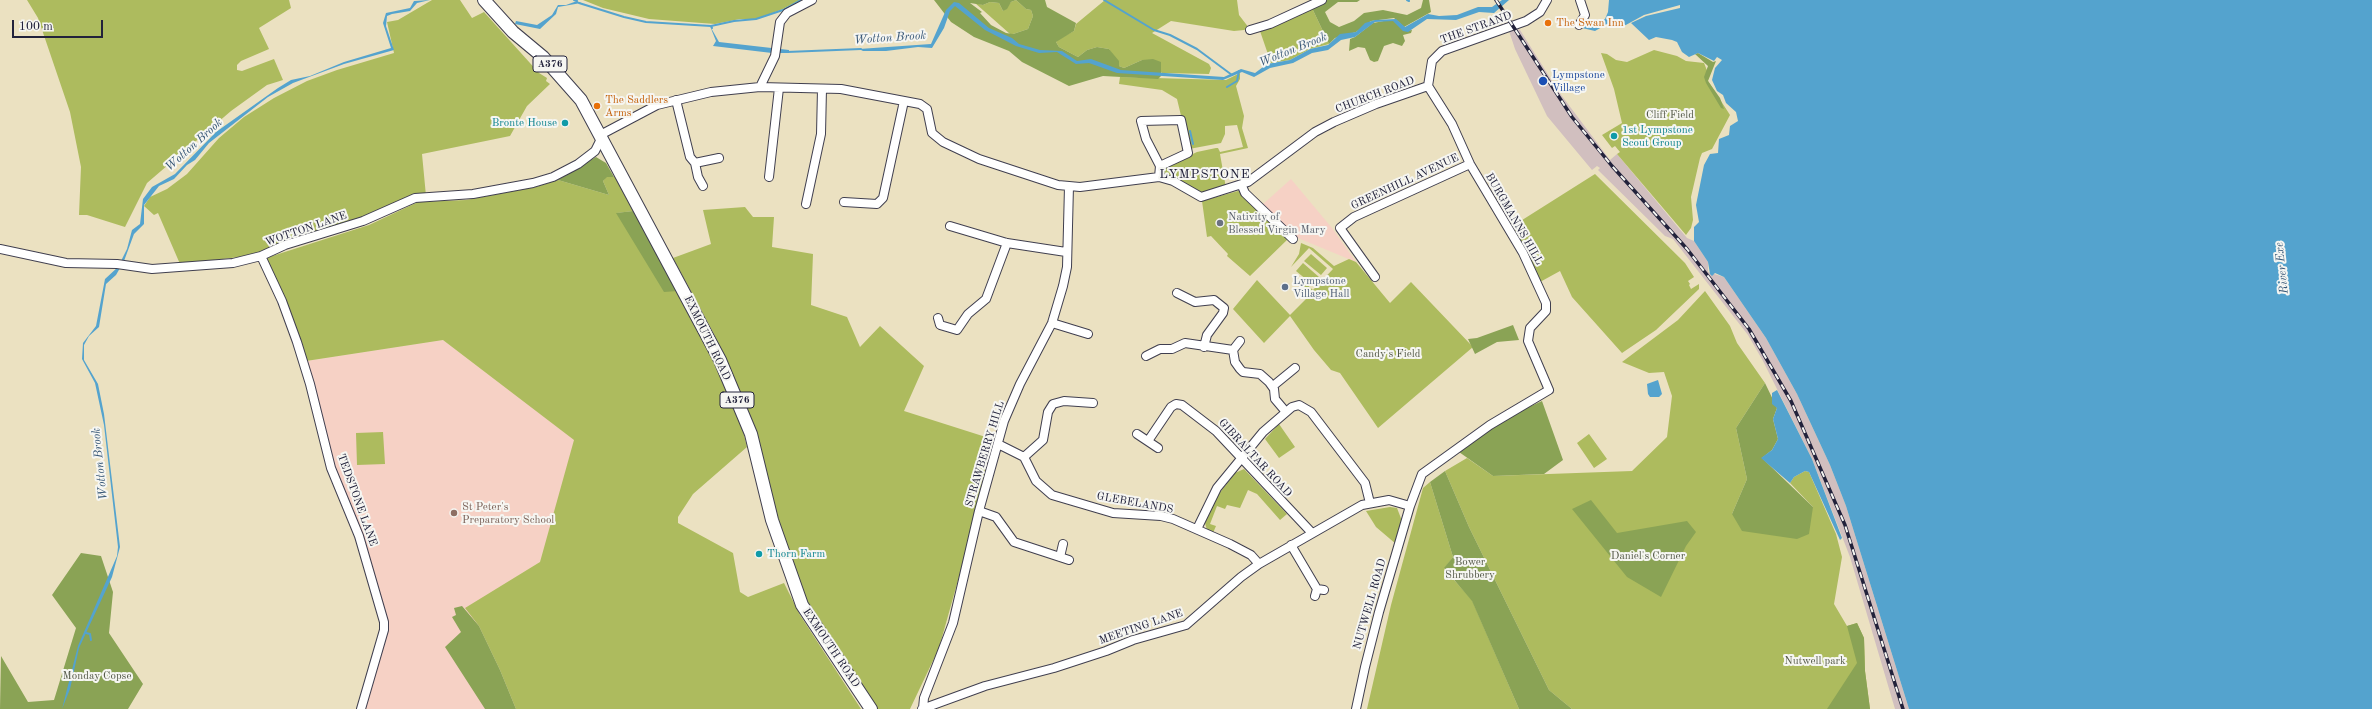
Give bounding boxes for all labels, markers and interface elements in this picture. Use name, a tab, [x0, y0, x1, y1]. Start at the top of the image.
street label: THE STRAND	[1438, 9, 1514, 47]
scale bar	[14, 12, 105, 38]
place label: The Swan Inn	[1556, 16, 1624, 30]
marker: The Swan Inn	[1543, 18, 1553, 28]
text: 100 m	[19, 21, 53, 33]
water label: Wotton Brook	[853, 28, 927, 48]
water label: Wotton Brook	[1257, 30, 1329, 70]
road number: A376	[533, 56, 567, 72]
place label: Lympstone Village	[1552, 68, 1605, 94]
street label: CHURCH ROAD	[1334, 74, 1416, 116]
marker: Lympstone Village	[1537, 75, 1549, 87]
place label: The Saddlers Arms	[605, 93, 668, 119]
marker: The Saddlers Arms	[592, 101, 602, 111]
park label: Cliff Field	[1646, 108, 1694, 122]
water label: Wotton Brook	[162, 115, 226, 175]
place label: Bronte House	[492, 116, 557, 130]
marker: Bronte House	[560, 118, 570, 128]
place label: 1st Lympstone Scout Group	[1622, 123, 1693, 149]
marker: 1st Lympstone Scout Group	[1609, 131, 1619, 141]
street label: GREENHILL AVENUE	[1349, 151, 1461, 213]
district label: LYMPSTONE	[1159, 167, 1251, 183]
street label: BURGMANNS HILL	[1482, 171, 1546, 267]
street label: WOTTON LANE	[263, 209, 349, 249]
place label: Nativity of Blessed Virgin Mary	[1228, 210, 1325, 236]
marker: Nativity of Blessed Virgin Mary	[1215, 218, 1225, 228]
water label: River Exe	[2272, 241, 2292, 295]
place label: Lympstone Village Hall	[1293, 274, 1349, 300]
marker: Lympstone Village Hall	[1280, 282, 1290, 292]
street label: EXMOUTH ROAD	[681, 294, 733, 382]
park label: Candy's Field	[1356, 347, 1420, 361]
road number: A376	[720, 392, 754, 408]
street label: STRAWBERRY HILL	[963, 399, 1007, 509]
street label: GIBRALTAR ROAD	[1215, 416, 1295, 500]
water label: Wotton Brook	[89, 427, 111, 501]
street label: TEDSTONE LANE	[334, 452, 380, 548]
street label: GLEBELANDS	[1096, 490, 1174, 516]
place label: St Peter's Preparatory School	[462, 500, 554, 526]
marker: St Peter's Preparatory School	[449, 508, 459, 518]
place label: Thorn Farm	[767, 547, 825, 561]
marker: Thorn Farm	[754, 549, 764, 559]
park label: Daniel's Corner	[1611, 549, 1685, 563]
park label: Bower Shrubbery	[1445, 555, 1495, 581]
street label: NUTWELL ROAD	[1351, 557, 1389, 651]
street label: EXMOUTH ROAD	[800, 606, 862, 690]
street label: MEETING LANE	[1097, 606, 1185, 648]
park label: Nutwell park	[1784, 654, 1846, 668]
park label: Monday Copse	[63, 669, 131, 683]

